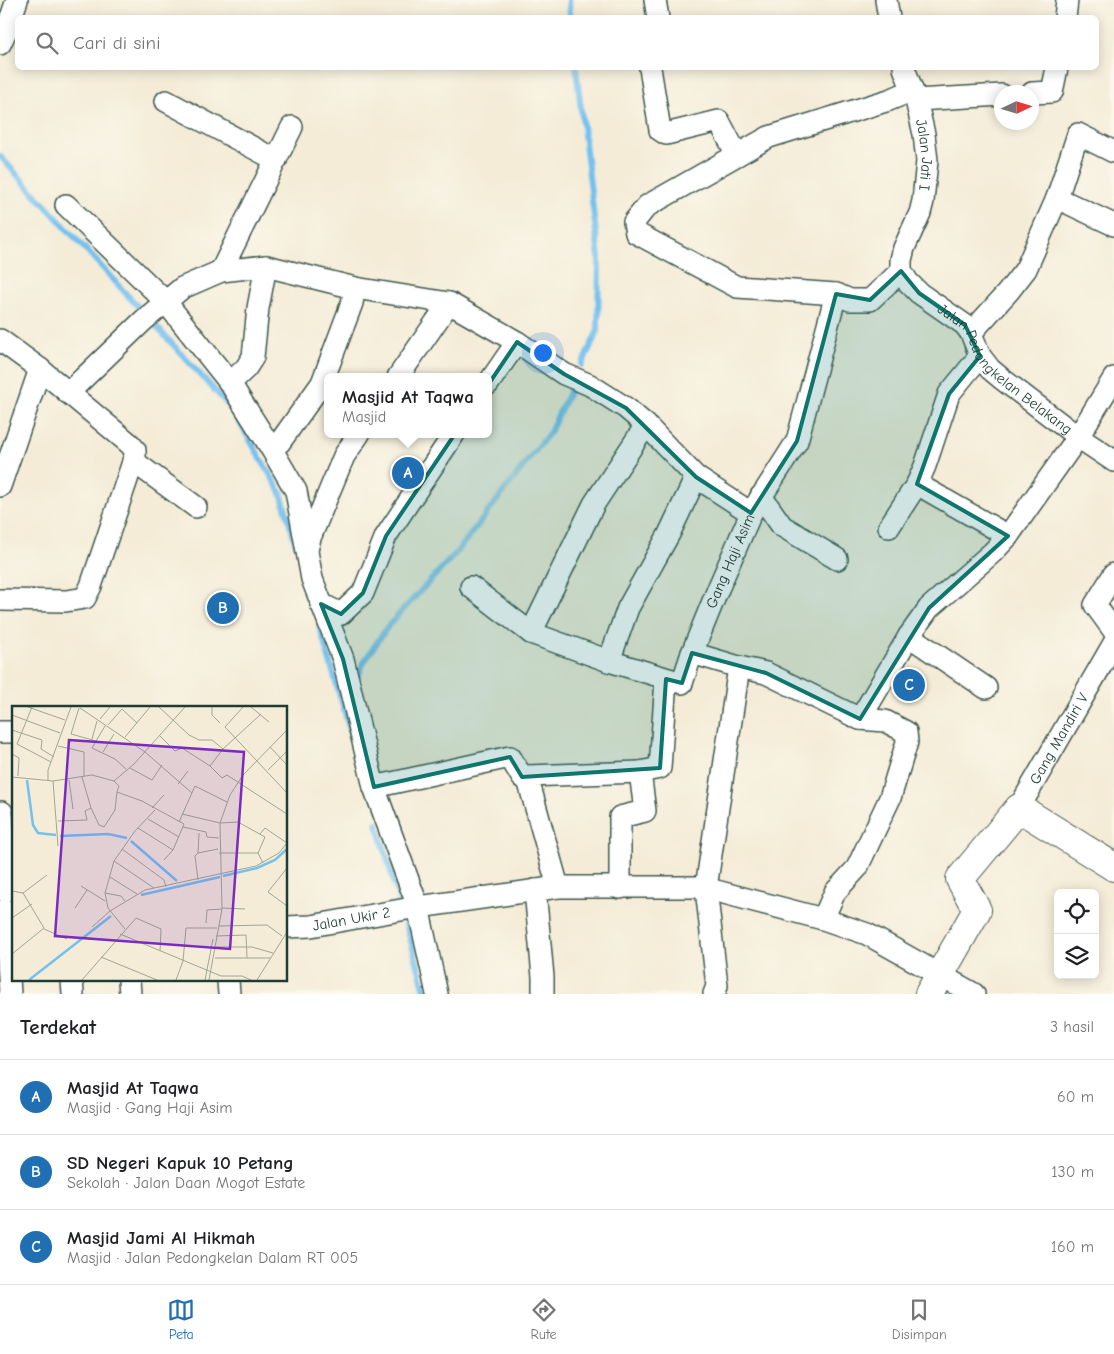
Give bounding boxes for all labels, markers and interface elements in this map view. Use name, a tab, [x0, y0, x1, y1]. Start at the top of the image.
search box	[15, 15, 1099, 70]
icon: search	[33, 29, 61, 57]
text: Cari di sini	[73, 32, 160, 54]
north arrow	[994, 85, 1039, 130]
street label: Jalan Jati I	[912, 117, 936, 192]
street label: Jalan Pedongkelan Belakang	[934, 300, 1076, 438]
your location	[530, 340, 556, 366]
popup	[324, 373, 492, 438]
text: Masjid At Taqwa	[342, 386, 474, 408]
text: Masjid	[342, 408, 386, 426]
pin: A	[392, 454, 424, 492]
street label: Gang Haji Asim	[702, 511, 759, 611]
pin: B	[207, 589, 239, 627]
pin: C	[893, 666, 925, 704]
street label: Gang Mandiri V	[1026, 690, 1092, 787]
inset map	[12, 706, 288, 982]
map controls	[1054, 889, 1099, 979]
button: locate	[1054, 889, 1099, 934]
street label: Jalan Ukir 2	[311, 903, 392, 935]
button: layers	[1054, 934, 1099, 979]
text: Terdekat	[20, 1015, 96, 1039]
text: 3 hasil	[1050, 1018, 1094, 1036]
text: Masjid At Taqwa	[67, 1077, 199, 1099]
text: A	[32, 1088, 40, 1106]
text: 60 m	[1057, 1088, 1094, 1106]
text: Masjid · Gang Haji Asim	[67, 1099, 233, 1117]
text: SD Negeri Kapuk 10 Petang	[67, 1152, 294, 1174]
text: B	[31, 1163, 41, 1181]
text: 130 m	[1051, 1163, 1094, 1181]
text: Sekolah · Jalan Daan Mogot Estate	[67, 1174, 305, 1192]
text: Masjid Jami Al Hikmah	[67, 1227, 255, 1249]
text: C	[31, 1238, 41, 1256]
text: 160 m	[1051, 1238, 1094, 1256]
text: Masjid · Jalan Pedongkelan Dalam RT 005	[67, 1249, 358, 1267]
tab: Peta	[167, 1296, 195, 1343]
tab: Rute	[530, 1296, 558, 1343]
tab: Disimpan	[892, 1296, 947, 1343]

